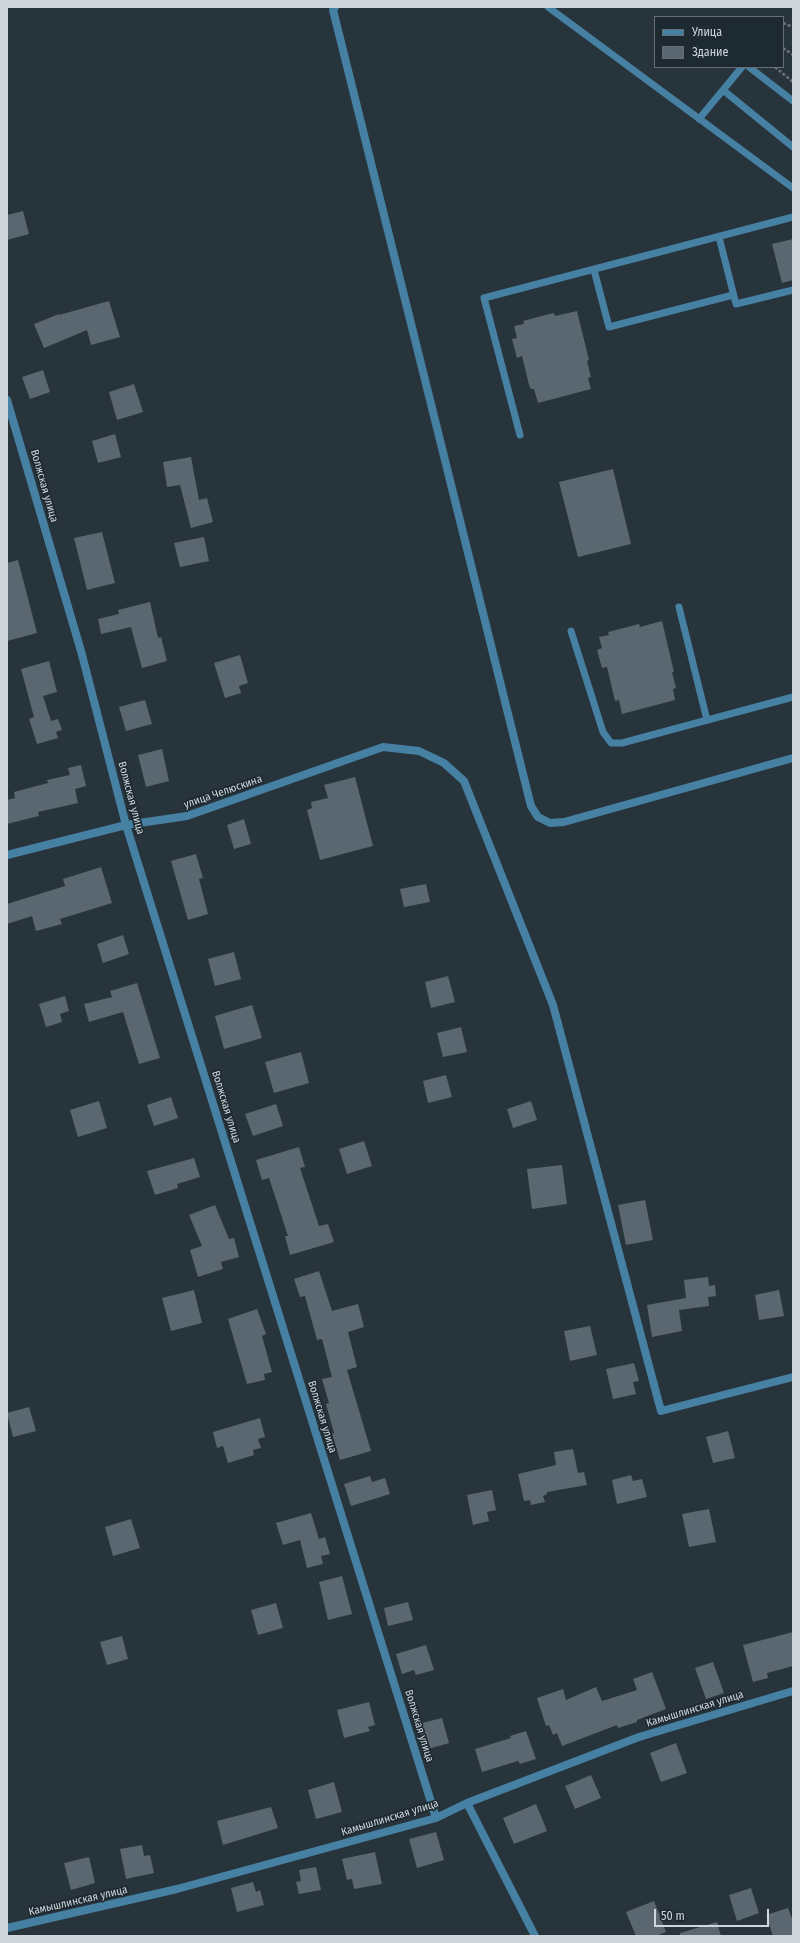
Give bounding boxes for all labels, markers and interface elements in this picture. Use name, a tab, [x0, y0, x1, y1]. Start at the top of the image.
legend	[654, 16, 784, 68]
text: Улица	[692, 25, 722, 39]
text: Здание	[692, 45, 728, 59]
street label: Волжская улица	[27, 448, 61, 524]
street label: Волжская улица	[115, 760, 147, 836]
street label: улица Челюскина	[182, 772, 264, 812]
street label: Волжская улица	[209, 1069, 243, 1145]
street label: Волжская улица	[305, 1379, 339, 1455]
street label: Волжская улица	[402, 1688, 436, 1764]
street label: Камышлинская улица	[645, 1688, 745, 1730]
street label: Камышлинская улица	[340, 1797, 440, 1839]
street label: Камышлинская улица	[27, 1883, 129, 1919]
scale bar	[656, 1901, 771, 1927]
text: 50 m	[661, 1909, 685, 1923]

